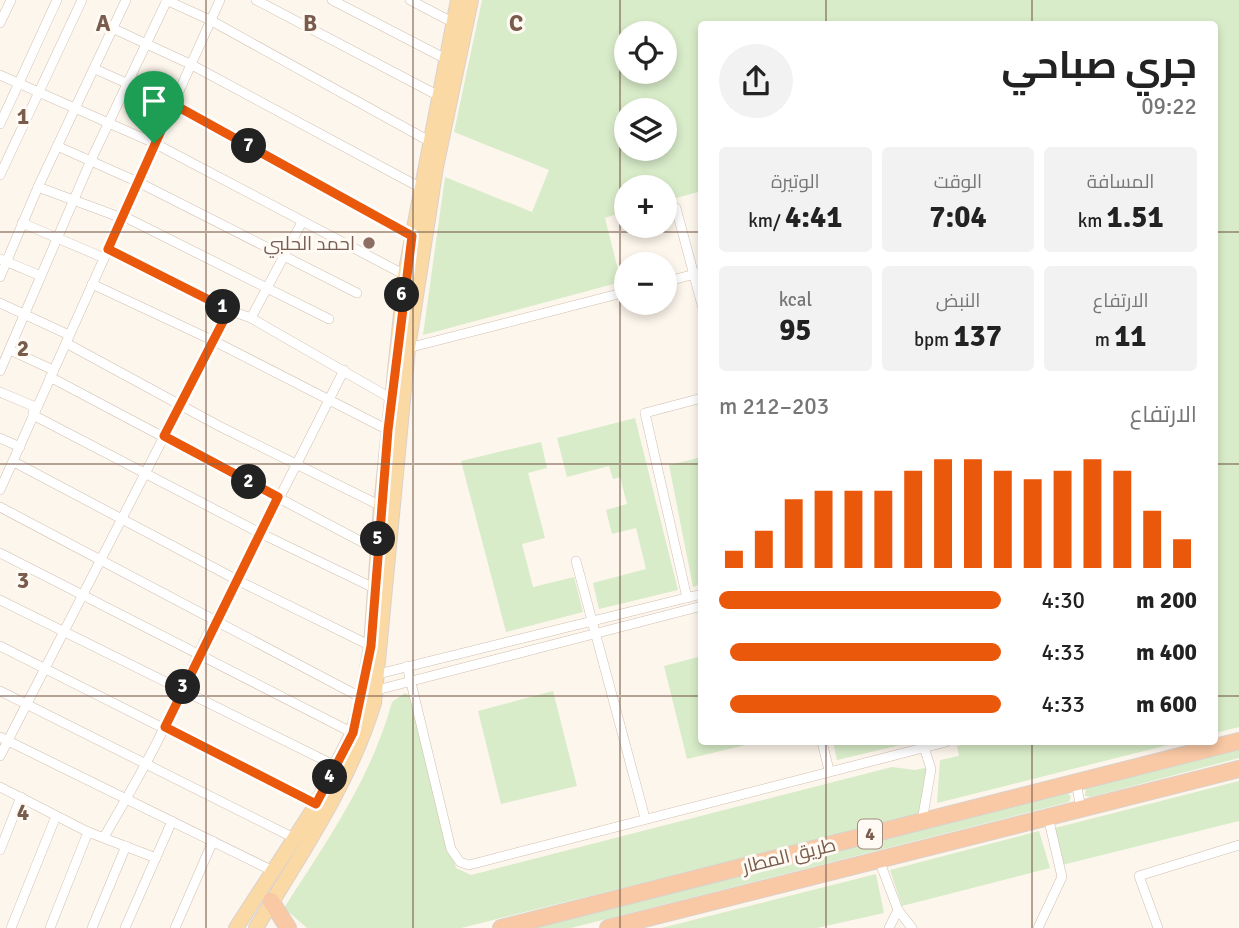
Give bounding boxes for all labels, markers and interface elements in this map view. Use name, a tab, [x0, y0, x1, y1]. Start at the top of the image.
text: A	[96, 9, 111, 38]
text: B	[303, 9, 317, 38]
text: C	[509, 9, 523, 38]
map controls	[614, 21, 677, 315]
button: locate	[614, 21, 677, 84]
text: جري صباحي	[1001, 42, 1197, 89]
button: share	[719, 44, 793, 118]
pin	[124, 71, 184, 143]
icon: arrive	[135, 82, 173, 120]
text: 09:22	[1141, 92, 1197, 121]
button: layers	[614, 98, 677, 161]
text: 1	[17, 102, 29, 131]
pin: 7	[232, 128, 266, 164]
text: 7	[243, 133, 254, 157]
text: الوتيرة	[771, 170, 820, 194]
text: الوقت	[934, 170, 982, 194]
text: المسافة	[1087, 170, 1154, 194]
button: +	[614, 175, 677, 238]
text: 4:41	[785, 199, 842, 236]
text: 7:04	[929, 199, 987, 236]
text: 1.51	[1107, 199, 1164, 236]
text: /km	[748, 209, 785, 233]
text: km	[1078, 209, 1107, 233]
place label: احمد الحلبي	[263, 232, 355, 258]
marker: احمد الحلبي	[361, 235, 377, 251]
button: −	[614, 252, 677, 315]
pin: 6	[384, 278, 420, 312]
text: 6	[396, 282, 407, 306]
text: kcal	[779, 288, 812, 312]
text: النبض	[936, 289, 980, 313]
text: الارتفاع	[1093, 289, 1149, 313]
pin: 1	[206, 290, 241, 324]
text: 1	[217, 294, 228, 318]
text: 95	[779, 312, 812, 349]
text: 137	[953, 318, 1002, 355]
text: 11	[1114, 318, 1147, 355]
text: bpm	[914, 328, 953, 352]
text: m	[1095, 328, 1114, 352]
text: 2	[17, 334, 29, 363]
text: 203–212 m	[719, 392, 829, 421]
text: الارتفاع	[1130, 400, 1197, 429]
pin: 2	[232, 464, 266, 500]
text: 2	[243, 469, 254, 493]
pin: 5	[360, 522, 396, 556]
text: 5	[372, 526, 383, 550]
text: 3	[17, 566, 29, 595]
text: 4:30	[1042, 586, 1085, 615]
text: 200 m	[1136, 586, 1197, 615]
text: 4:33	[1042, 638, 1085, 667]
text: 400 m	[1136, 638, 1197, 667]
pin: 3	[166, 670, 200, 704]
text: 3	[177, 674, 188, 698]
text: 4:33	[1042, 690, 1085, 719]
text: 600 m	[1136, 690, 1197, 719]
pin: 4	[312, 760, 348, 794]
text: 4	[324, 764, 335, 788]
text: 4	[17, 798, 29, 827]
road number: 4	[858, 820, 882, 848]
street label: طريق المطار	[739, 833, 839, 879]

